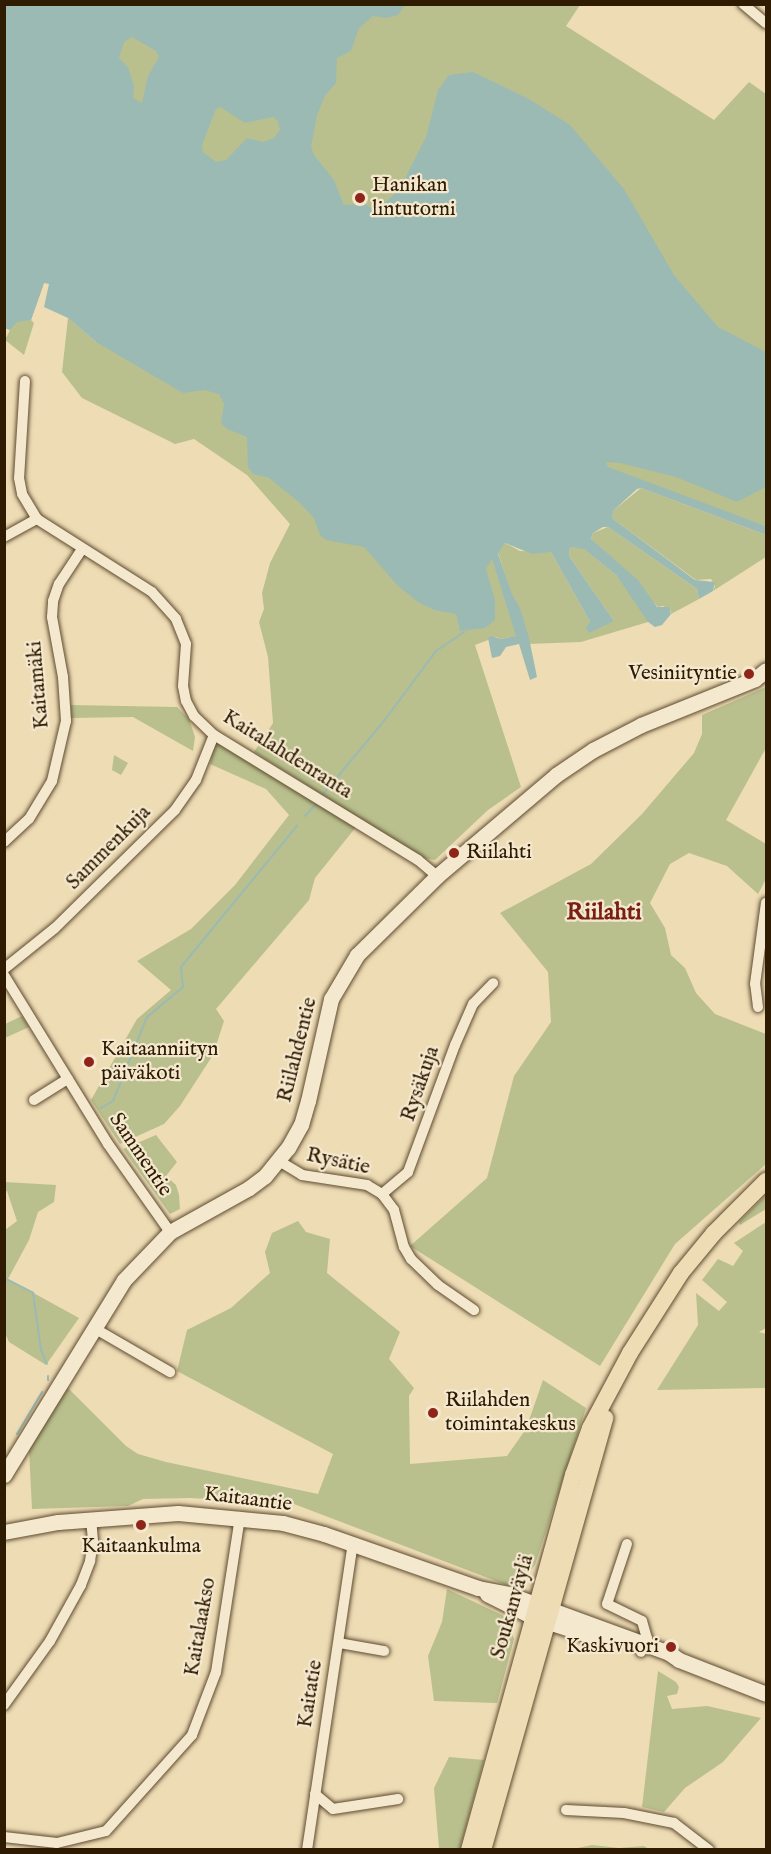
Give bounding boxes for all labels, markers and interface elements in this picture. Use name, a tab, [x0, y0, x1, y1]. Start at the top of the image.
place label: Hanikan lintutorni	[372, 173, 456, 223]
marker: Hanikan lintutorni	[353, 191, 367, 205]
street label: Kaitamäki	[23, 640, 55, 730]
place label: Vesiniityntie	[628, 661, 737, 687]
marker: Vesiniityntie	[742, 667, 756, 681]
street label: Kaitalahdenranta	[217, 705, 357, 805]
street label: Sammenkuja	[61, 800, 157, 896]
place label: Riilahti	[466, 840, 532, 866]
marker: Riilahti	[447, 846, 461, 860]
district label: Riilahti	[566, 899, 642, 927]
street label: Riilahdentie	[273, 995, 323, 1105]
place label: Kaitaanniityn päiväkoti	[101, 1037, 218, 1087]
street label: Rysäkuja	[396, 1043, 446, 1125]
marker: Kaitaanniityn päiväkoti	[82, 1055, 96, 1069]
street label: Sammentie	[103, 1108, 177, 1202]
street label: Rysätie	[304, 1143, 372, 1181]
place label: Riilahden toimintakeskus	[445, 1388, 576, 1438]
marker: Riilahden toimintakeskus	[426, 1406, 440, 1420]
street label: Kaitaantie	[202, 1482, 294, 1518]
marker: Kaitaankulma	[134, 1518, 148, 1532]
place label: Kaitaankulma	[81, 1534, 201, 1560]
street label: Soukanväylä	[486, 1552, 540, 1662]
street label: Kaitalaakso	[180, 1576, 222, 1678]
place label: Kaskivuori	[566, 1634, 659, 1660]
marker: Kaskivuori	[664, 1640, 678, 1654]
street label: Kaitatie	[293, 1658, 329, 1730]

